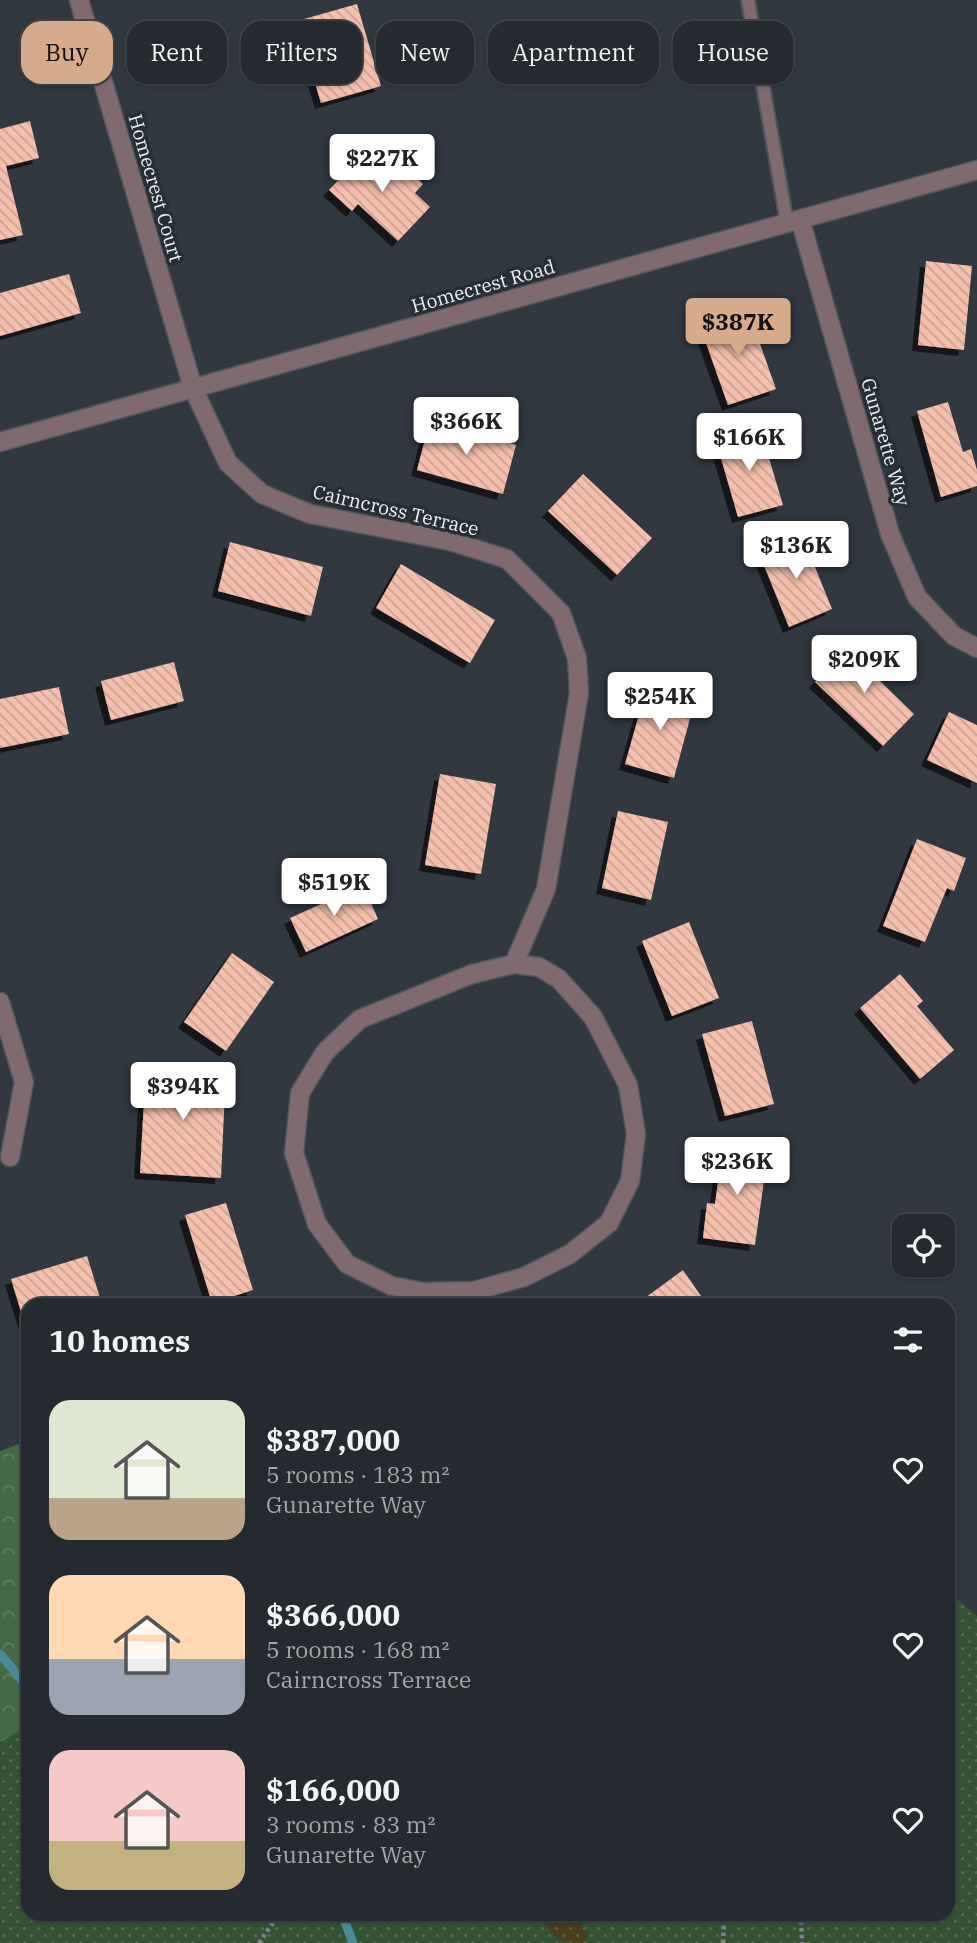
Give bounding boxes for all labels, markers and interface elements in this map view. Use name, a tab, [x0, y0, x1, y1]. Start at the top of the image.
chip: Buy	[21, 21, 113, 84]
chip: Rent	[127, 21, 227, 84]
chip: Filters	[241, 21, 362, 84]
chip: New	[376, 21, 474, 84]
chip: Apartment	[488, 21, 659, 84]
chip: House	[673, 21, 793, 84]
street label: Homecrest Court	[123, 111, 189, 265]
pin: $227K	[333, 134, 431, 194]
text: $227K	[346, 142, 418, 172]
street label: Homecrest Road	[409, 254, 557, 318]
pin: $387K	[689, 298, 787, 358]
text: $387K	[702, 306, 774, 336]
street label: Gunarette Way	[856, 375, 916, 510]
pin: $366K	[417, 398, 515, 457]
text: $366K	[430, 405, 502, 435]
pin: $166K	[700, 414, 798, 473]
text: $166K	[713, 421, 785, 451]
street label: Cairncross Terrace	[311, 479, 481, 541]
pin: $136K	[747, 522, 845, 581]
text: $136K	[760, 529, 832, 559]
pin: $209K	[815, 636, 913, 695]
text: $209K	[828, 643, 900, 673]
pin: $254K	[611, 672, 709, 732]
text: $254K	[624, 680, 696, 710]
pin: $519K	[285, 858, 383, 918]
text: $519K	[298, 866, 370, 896]
pin: $394K	[134, 1062, 232, 1122]
text: $394K	[147, 1070, 219, 1100]
pin: $236K	[688, 1138, 786, 1197]
text: $236K	[701, 1145, 773, 1175]
map controls	[892, 1214, 955, 1277]
button: locate	[892, 1214, 955, 1277]
text: 10 homes	[49, 1321, 190, 1360]
icon: filters	[889, 1321, 927, 1359]
text: $387,000	[266, 1420, 400, 1459]
icon: home	[105, 1428, 189, 1512]
icon: heart	[889, 1451, 927, 1489]
text: 5 rooms · 183 m²	[266, 1459, 449, 1489]
text: Gunarette Way	[266, 1489, 426, 1519]
text: $366,000	[266, 1595, 400, 1634]
icon: home	[105, 1603, 189, 1687]
icon: heart	[889, 1626, 927, 1664]
text: 5 rooms · 168 m²	[266, 1634, 449, 1664]
text: Cairncross Terrace	[266, 1664, 471, 1694]
text: $166,000	[266, 1770, 400, 1809]
icon: home	[105, 1778, 189, 1862]
icon: heart	[889, 1801, 927, 1839]
text: 3 rooms · 83 m²	[266, 1809, 436, 1839]
text: Gunarette Way	[266, 1839, 426, 1869]

